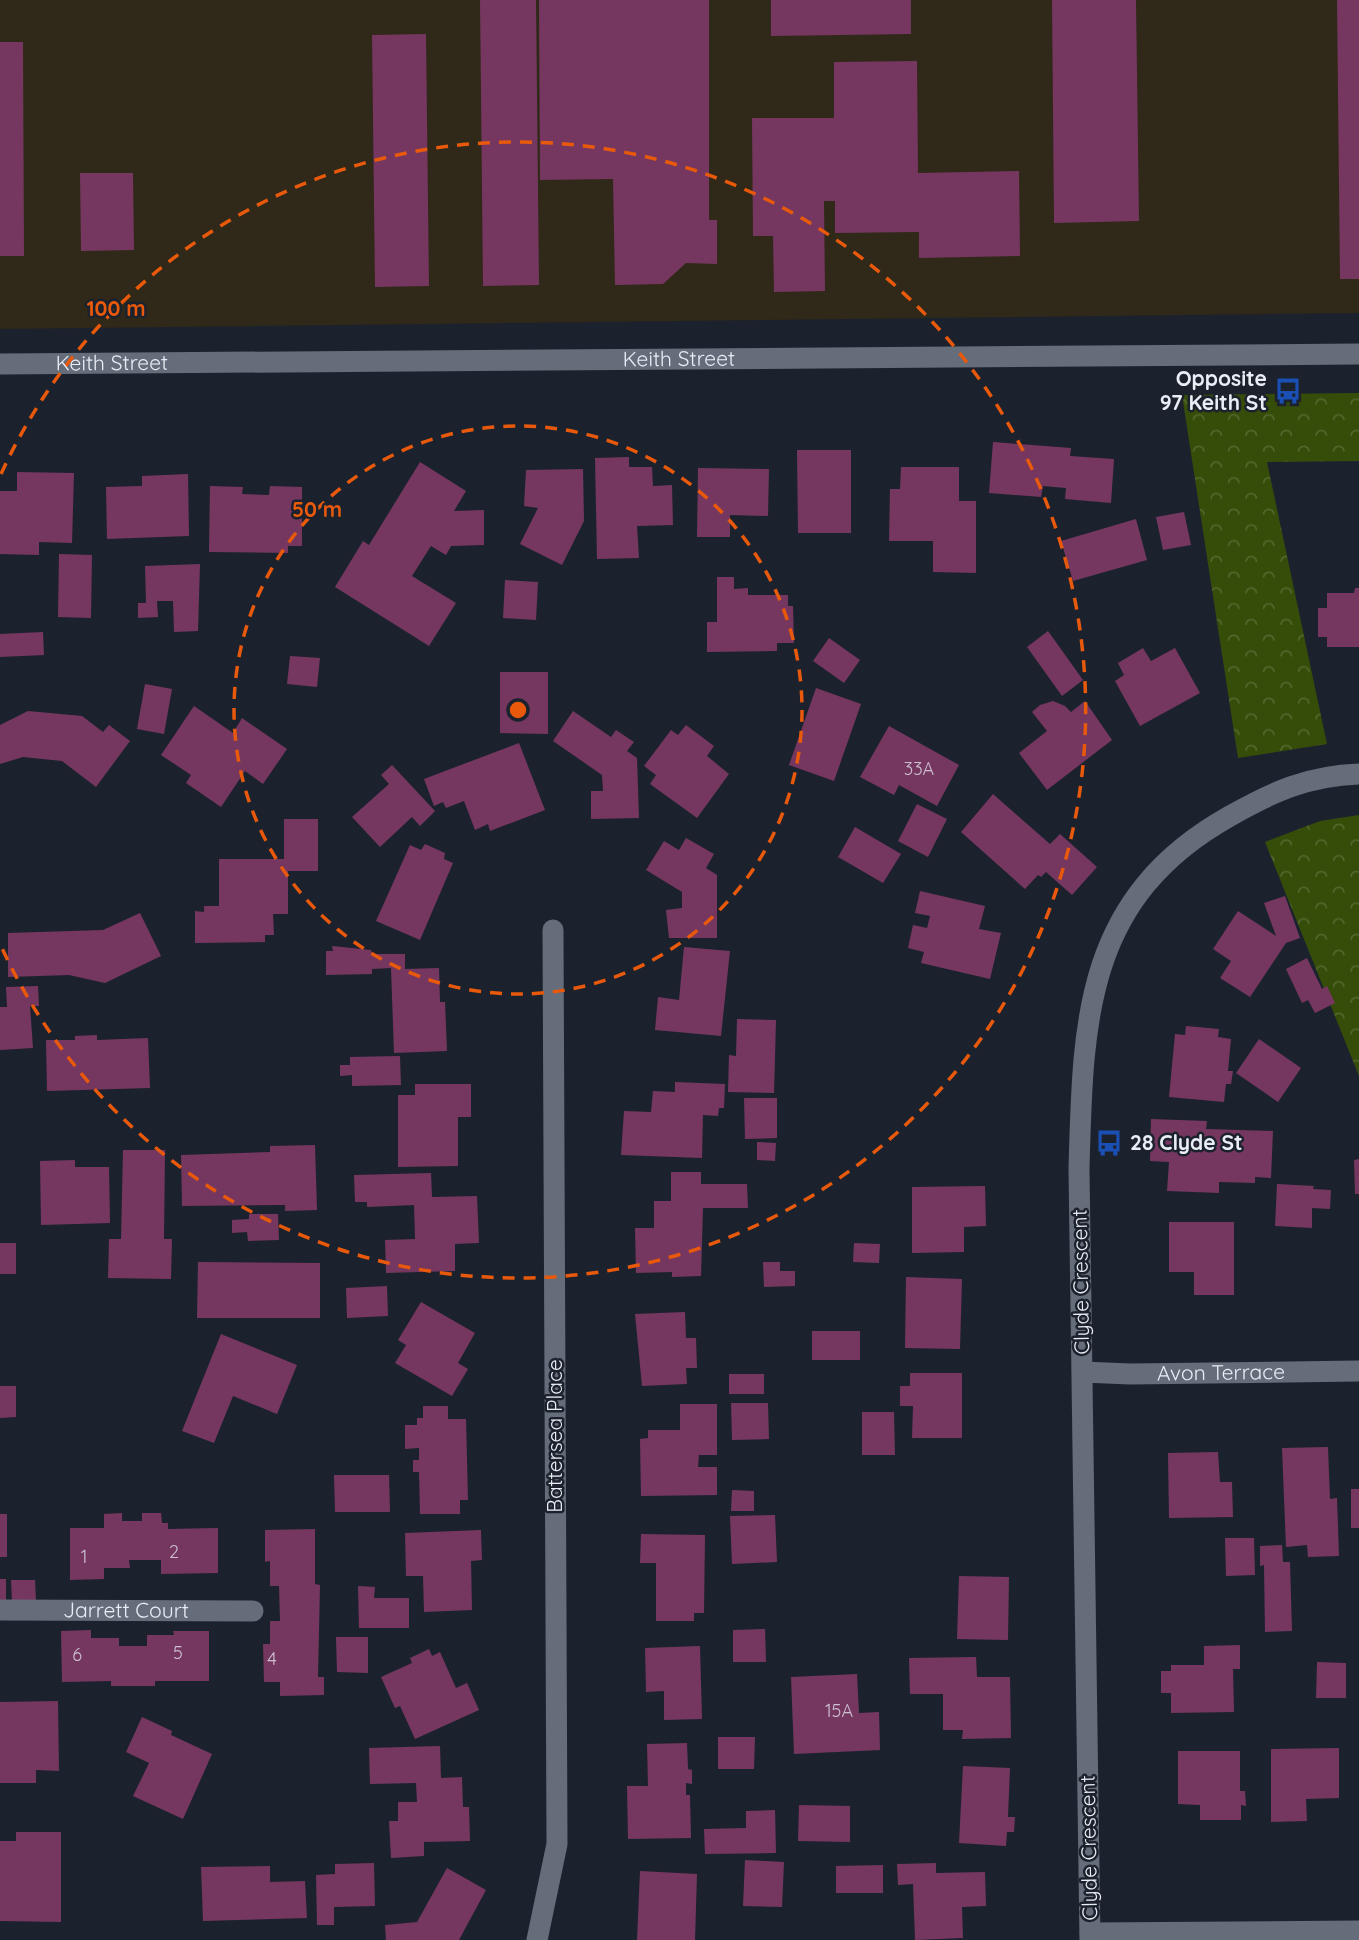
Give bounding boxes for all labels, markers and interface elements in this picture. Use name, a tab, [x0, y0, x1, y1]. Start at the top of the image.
text: 100 m	[86, 295, 146, 321]
street label: Keith Street	[623, 345, 735, 371]
street label: Keith Street	[56, 349, 168, 376]
place label: Opposite 97 Keith St	[1160, 365, 1267, 415]
bus stop icon: Opposite 97 Keith St	[1273, 376, 1303, 406]
text: 50 m	[292, 496, 342, 522]
centre of rings	[506, 698, 530, 722]
house number: 33A	[904, 757, 935, 780]
bus stop icon: 28 Clyde St	[1094, 1128, 1124, 1158]
place label: 28 Clyde St	[1130, 1129, 1243, 1155]
street label: Clyde Crescent	[1066, 1209, 1094, 1355]
street label: Avon Terrace	[1157, 1358, 1285, 1386]
street label: Battersea Place	[541, 1359, 567, 1513]
house number: 2	[169, 1540, 179, 1563]
house number: 1	[81, 1545, 87, 1568]
street label: Jarrett Court	[63, 1596, 189, 1623]
house number: 5	[173, 1641, 183, 1664]
house number: 6	[72, 1643, 82, 1666]
house number: 4	[267, 1647, 277, 1670]
house number: 15A	[825, 1699, 853, 1722]
street label: Clyde Crescent	[1074, 1775, 1102, 1921]

